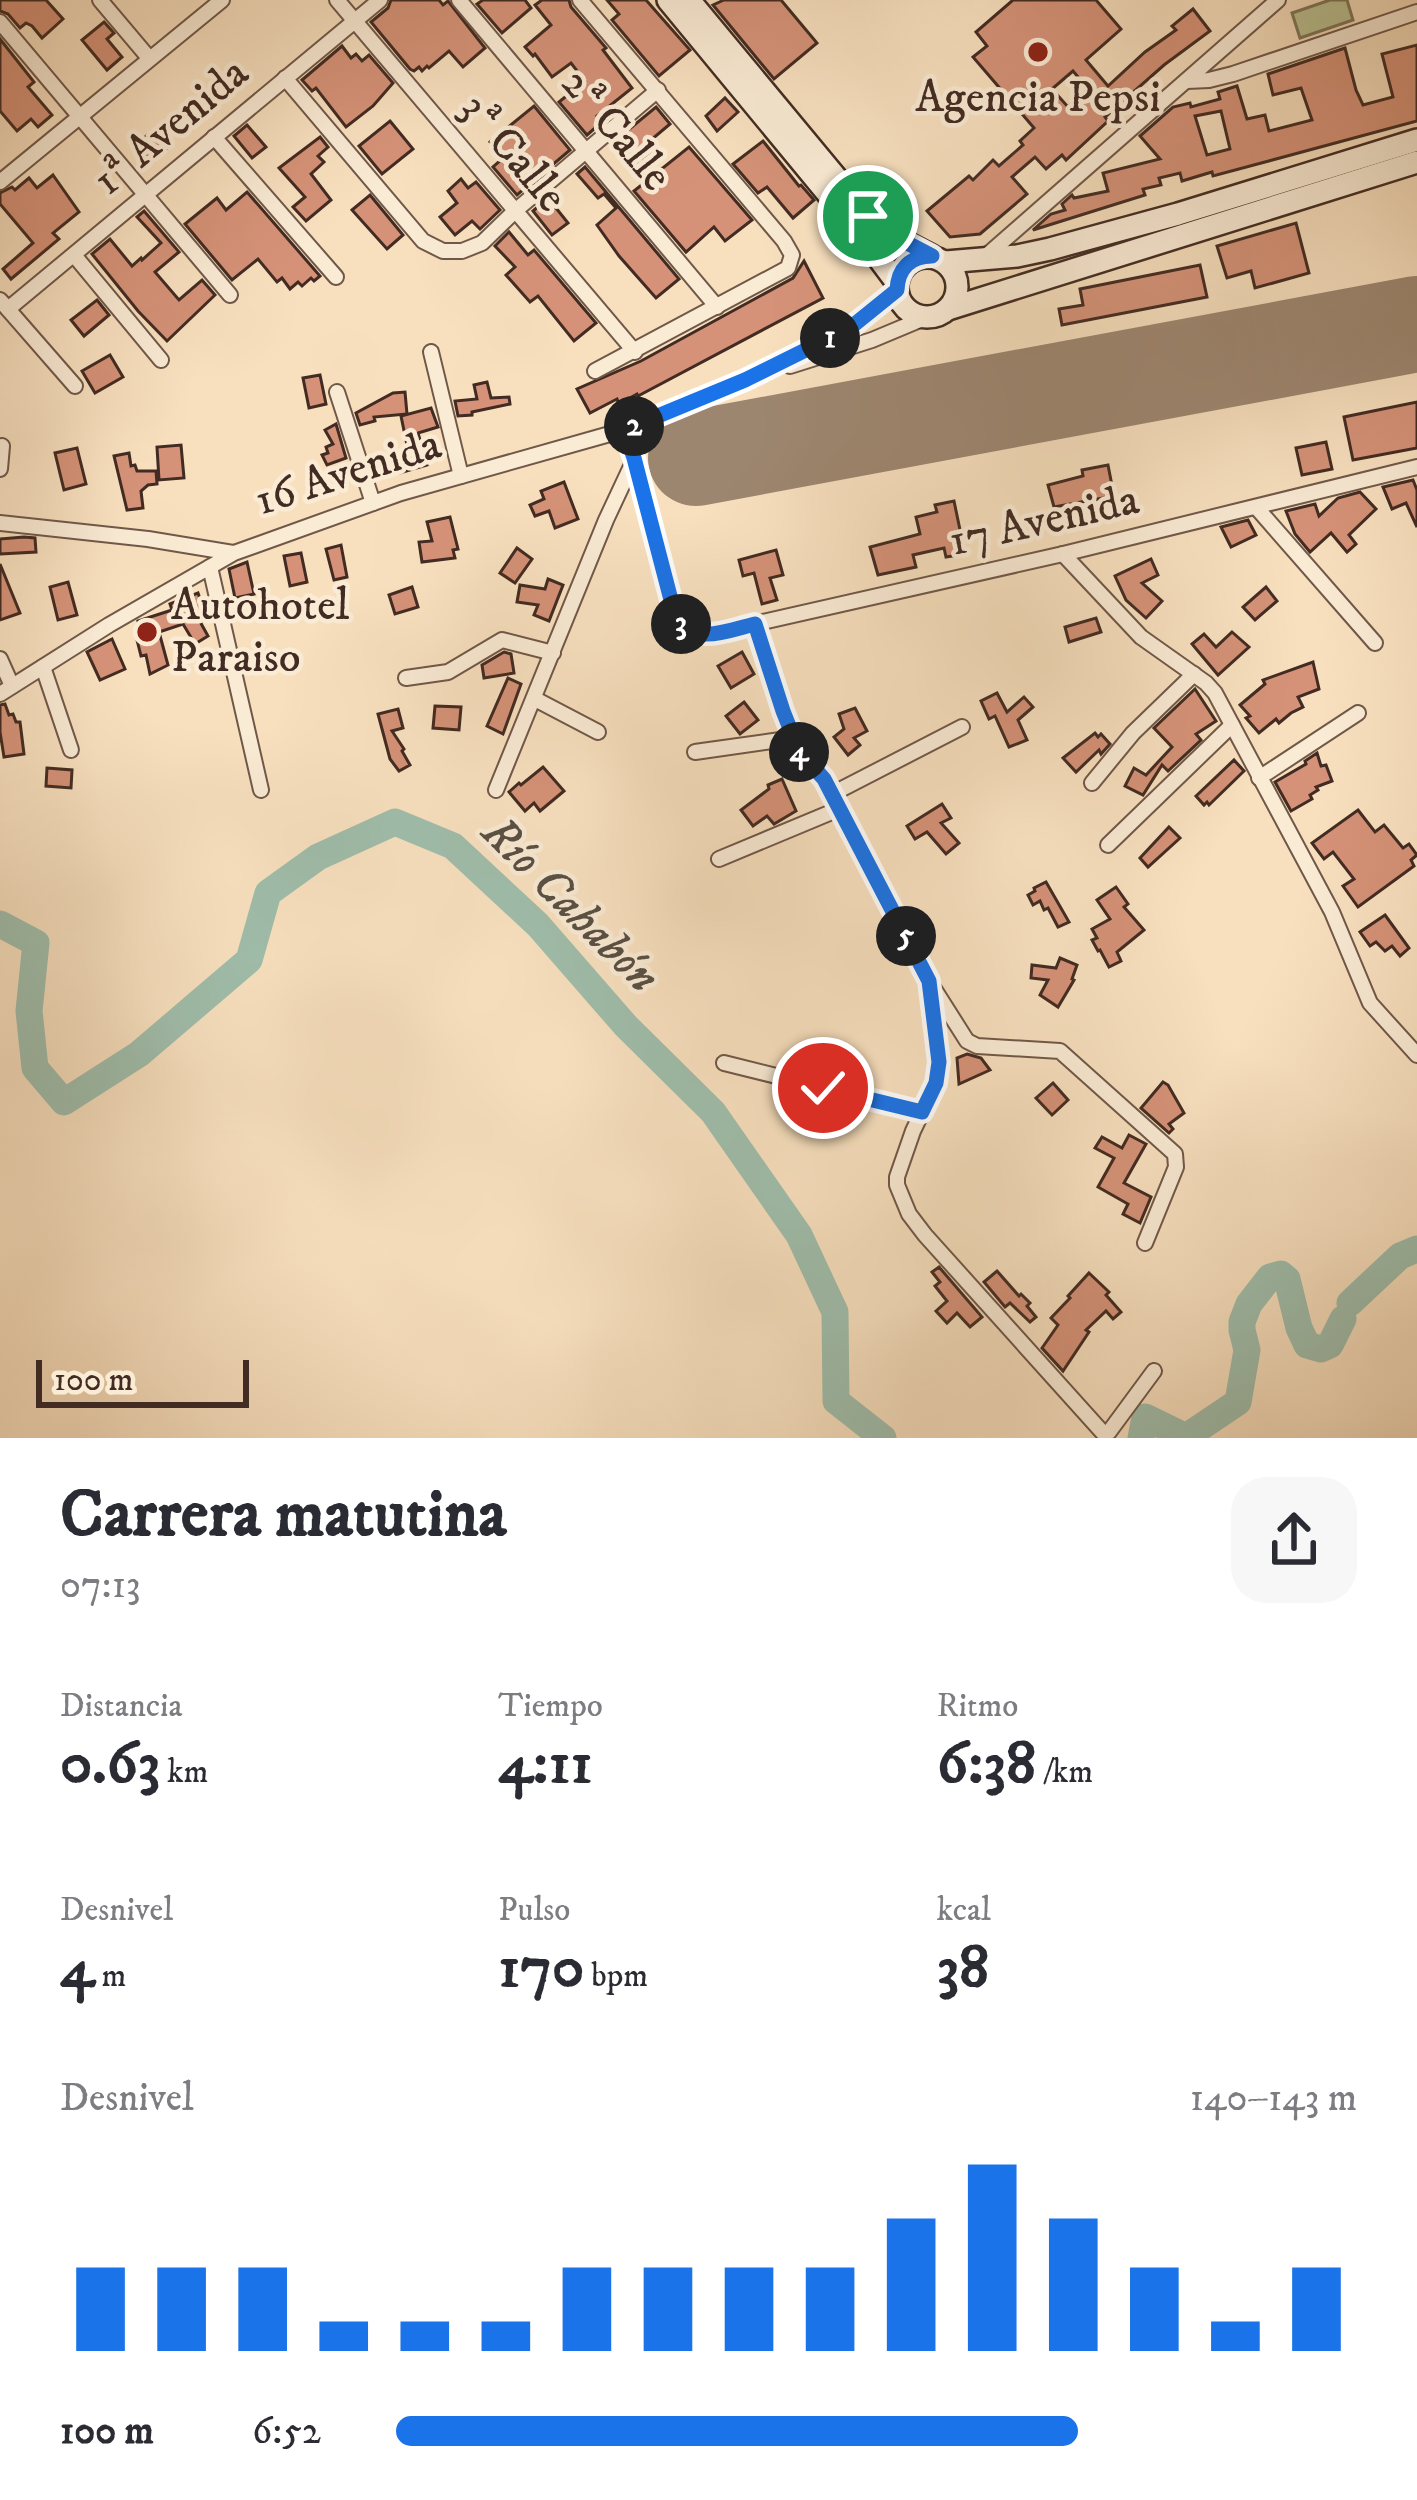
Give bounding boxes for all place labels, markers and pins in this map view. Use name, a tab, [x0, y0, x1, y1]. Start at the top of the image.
marker: Agencia Pepsi	[1025, 39, 1051, 65]
place label: Agencia Pepsi	[915, 70, 1161, 126]
pin	[817, 165, 919, 267]
pin: 1	[800, 308, 860, 368]
pin: 2	[604, 396, 664, 456]
place label: Autohotel Paraiso	[171, 578, 350, 686]
pin: 3	[651, 594, 711, 654]
marker: Autohotel Paraiso	[134, 619, 160, 645]
pin: 4	[769, 722, 829, 782]
pin: 5	[876, 906, 936, 966]
pin	[772, 1037, 874, 1139]

